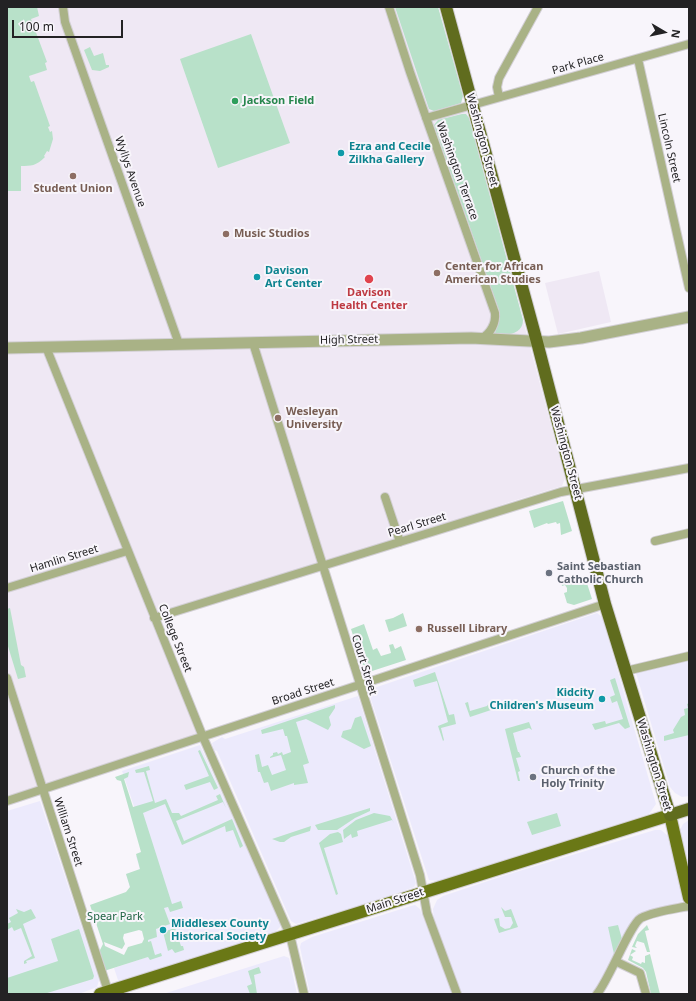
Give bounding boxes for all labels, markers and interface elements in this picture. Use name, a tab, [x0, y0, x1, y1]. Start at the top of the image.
scale bar	[14, 12, 125, 38]
north arrow	[644, 12, 684, 52]
text: 100 m	[19, 18, 54, 35]
text: N	[668, 28, 684, 40]
street label: Park Place	[551, 50, 605, 78]
street label: Washington Street	[463, 92, 501, 188]
place label: Jackson Field	[243, 94, 314, 108]
marker: Jackson Field	[230, 96, 240, 106]
street label: Lincoln Street	[655, 112, 683, 184]
street label: Washington Terrace	[433, 120, 481, 222]
street label: Wyllys Avenue	[112, 135, 148, 209]
place label: Ezra and Cecile Zilkha Gallery	[349, 140, 431, 166]
marker: Ezra and Cecile Zilkha Gallery	[336, 148, 346, 158]
marker: Student Union	[68, 171, 78, 181]
place label: Student Union	[33, 182, 113, 196]
place label: Music Studios	[234, 227, 309, 241]
marker: Music Studios	[221, 229, 231, 239]
place label: Center for African American Studies	[445, 260, 543, 286]
place label: Davison Art Center	[265, 264, 322, 290]
marker: Center for African American Studies	[432, 268, 442, 278]
marker: Davison Art Center	[252, 272, 262, 282]
marker: Davison Health Center	[363, 273, 375, 285]
place label: Davison Health Center	[331, 286, 407, 312]
street label: High Street	[320, 333, 378, 347]
place label: Wesleyan University	[286, 405, 342, 431]
street label: Washington Street	[547, 405, 585, 501]
marker: Wesleyan University	[273, 413, 283, 423]
street label: Pearl Street	[386, 510, 448, 540]
street label: Hamlin Street	[28, 542, 100, 576]
place label: Saint Sebastian Catholic Church	[557, 560, 643, 586]
marker: Saint Sebastian Catholic Church	[544, 568, 554, 578]
street label: College Street	[155, 602, 195, 674]
place label: Russell Library	[427, 622, 507, 636]
marker: Russell Library	[414, 624, 424, 634]
street label: Court Street	[349, 633, 379, 697]
street label: Broad Street	[270, 676, 336, 708]
place label: Kidcity Children's Museum	[490, 686, 594, 712]
marker: Kidcity Children's Museum	[597, 694, 607, 704]
street label: Washington Street	[634, 717, 674, 813]
place label: Church of the Holy Trinity	[541, 764, 615, 790]
marker: Church of the Holy Trinity	[528, 772, 538, 782]
street label: William Street	[51, 796, 85, 868]
street label: Main Street	[365, 886, 425, 916]
park label: Spear Park	[87, 910, 143, 924]
place label: Middlesex County Historical Society	[171, 917, 269, 943]
marker: Middlesex County Historical Society	[158, 925, 168, 935]

